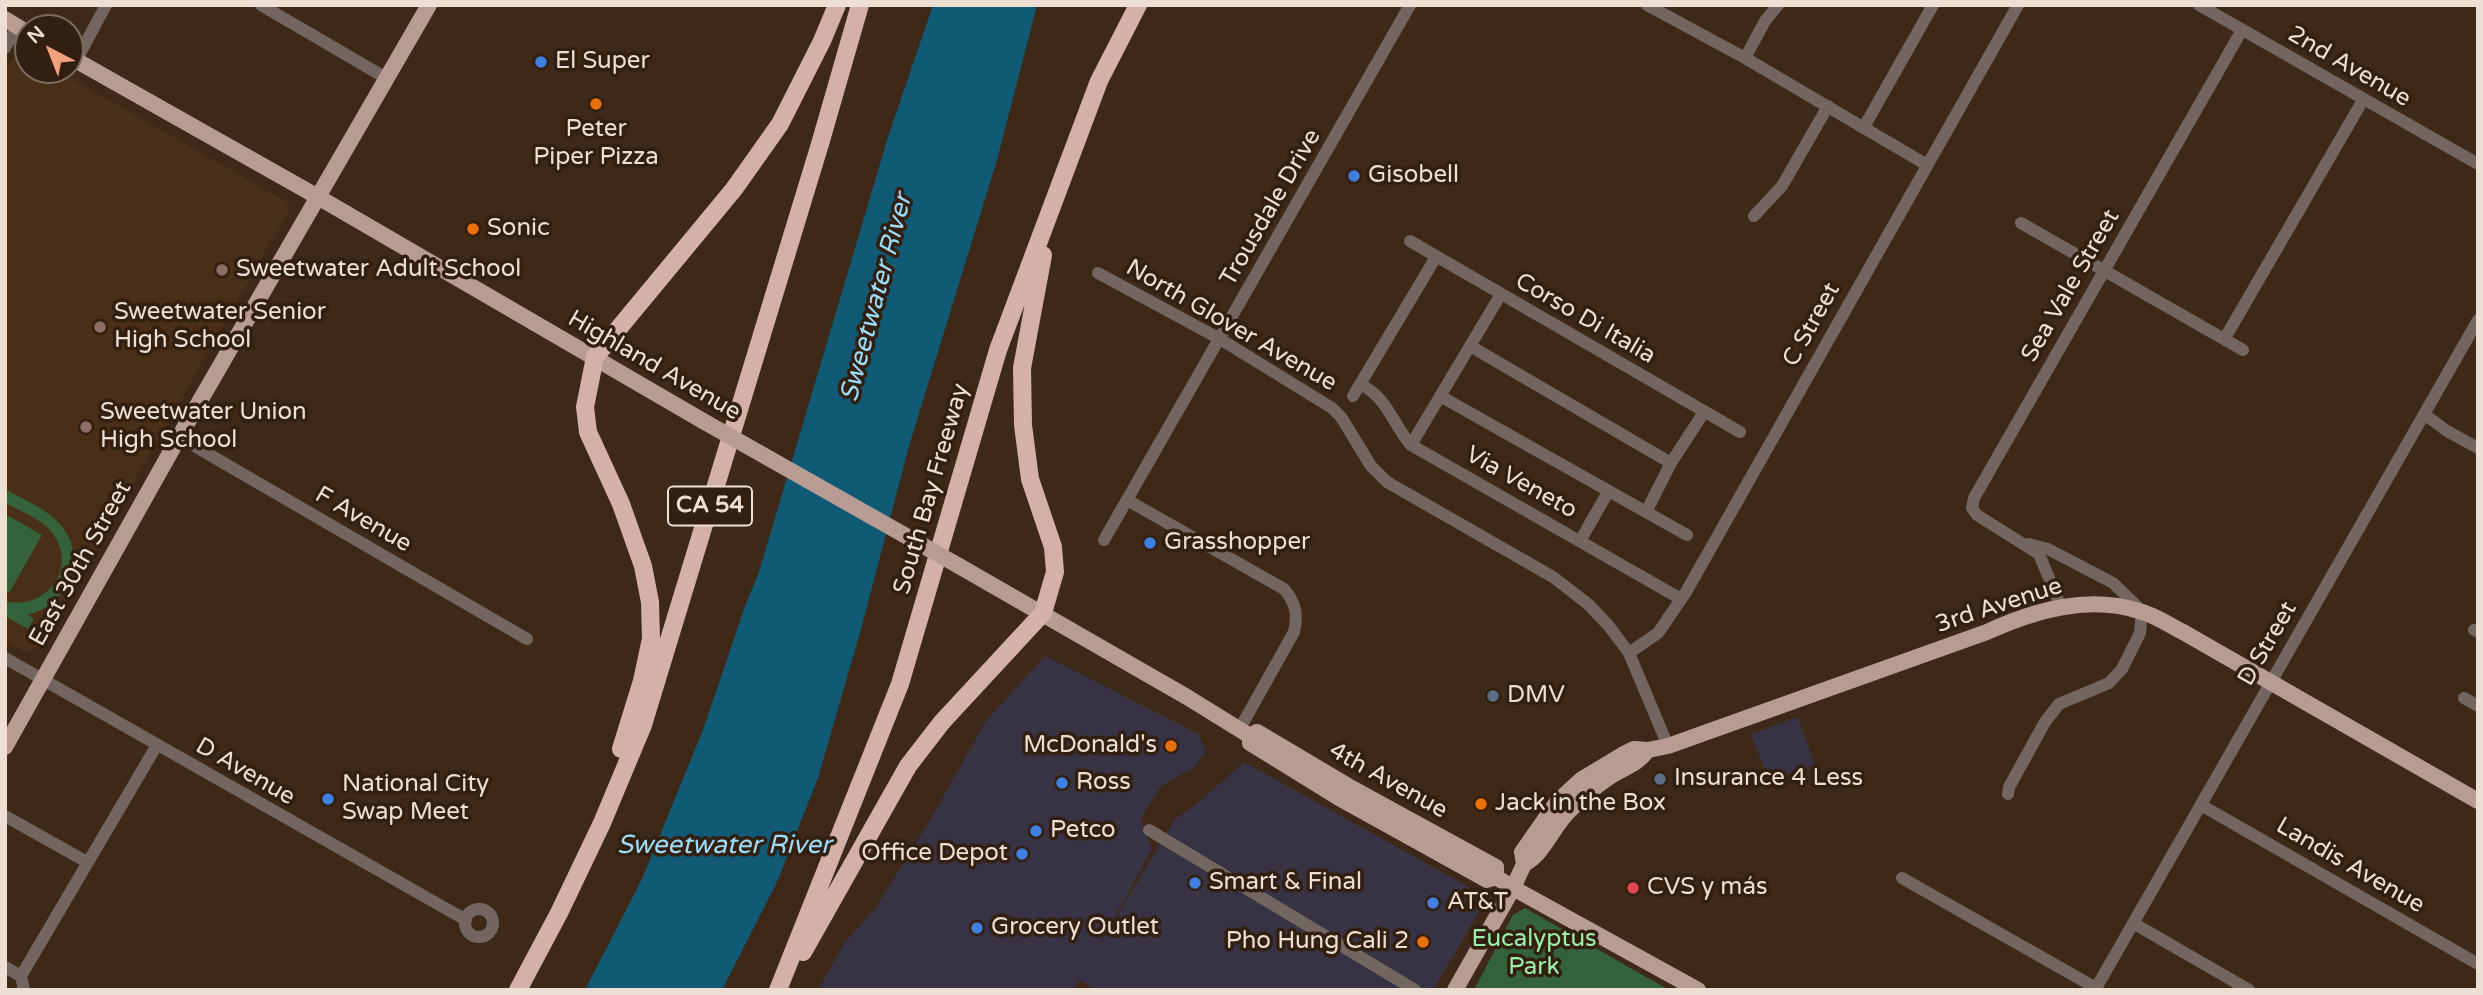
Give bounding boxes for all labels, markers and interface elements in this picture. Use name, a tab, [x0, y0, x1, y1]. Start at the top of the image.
north arrow	[14, 14, 84, 84]
street label: 2nd Avenue	[2282, 20, 2416, 114]
text: N	[23, 22, 49, 48]
place label: El Super	[555, 48, 650, 76]
marker: El Super	[533, 54, 549, 70]
marker: Peter Piper Pizza	[588, 96, 604, 112]
place label: Peter Piper Pizza	[533, 116, 659, 172]
street label: Trousdale Drive	[1214, 124, 1328, 292]
place label: Gisobell	[1368, 162, 1459, 190]
marker: Gisobell	[1346, 168, 1362, 184]
water label: Sweetwater River	[834, 191, 920, 405]
street label: Sea Vale Street	[2016, 205, 2126, 367]
place label: Sonic	[487, 215, 550, 243]
marker: Sonic	[465, 221, 481, 237]
street label: North Glover Avenue	[1120, 254, 1342, 398]
place label: Sweetwater Adult School	[236, 256, 521, 284]
marker: Sweetwater Adult School	[214, 262, 230, 278]
street label: Corso Di Italia	[1510, 267, 1660, 371]
street label: C Street	[1777, 278, 1847, 372]
place label: Sweetwater Senior High School	[114, 299, 326, 355]
street label: Highland Avenue	[562, 305, 746, 427]
marker: Sweetwater Senior High School	[92, 319, 108, 335]
street label: South Bay Freeway	[888, 380, 976, 598]
place label: Sweetwater Union High School	[100, 399, 307, 455]
marker: Sweetwater Union High School	[78, 419, 94, 435]
street label: Via Veneto	[1460, 441, 1582, 525]
street label: East 30th Street	[24, 476, 138, 652]
street label: F Avenue	[310, 481, 416, 559]
road number: CA 54	[668, 486, 752, 526]
place label: Grasshopper	[1164, 529, 1310, 557]
marker: Grasshopper	[1142, 535, 1158, 551]
street label: 3rd Avenue	[1932, 572, 2066, 640]
street label: D Street	[2232, 597, 2304, 691]
place label: DMV	[1507, 682, 1565, 710]
marker: DMV	[1485, 688, 1501, 704]
street label: D Avenue	[190, 732, 300, 812]
place label: McDonald's	[1023, 732, 1157, 760]
street label: 4th Avenue	[1324, 737, 1452, 825]
marker: McDonald's	[1163, 738, 1179, 754]
place label: Insurance 4 Less	[1674, 765, 1863, 793]
place label: Ross	[1076, 769, 1131, 797]
place label: National City Swap Meet	[342, 771, 489, 827]
marker: Insurance 4 Less	[1652, 771, 1668, 787]
marker: Ross	[1054, 775, 1070, 791]
place label: Jack in the Box	[1495, 790, 1666, 818]
marker: National City Swap Meet	[320, 791, 336, 807]
marker: Jack in the Box	[1473, 796, 1489, 812]
street label: Landis Avenue	[2271, 812, 2429, 920]
place label: Petco	[1050, 817, 1116, 845]
marker: Petco	[1028, 823, 1044, 839]
water label: Sweetwater River	[617, 830, 831, 862]
place label: Office Depot	[861, 840, 1008, 868]
marker: Office Depot	[1014, 846, 1030, 862]
place label: Smart & Final	[1209, 869, 1362, 897]
place label: CVS y más	[1647, 874, 1767, 902]
marker: Smart & Final	[1187, 875, 1203, 891]
marker: CVS y más	[1625, 880, 1641, 896]
place label: AT&T	[1447, 889, 1508, 917]
marker: AT&T	[1425, 895, 1441, 911]
place label: Grocery Outlet	[991, 914, 1159, 942]
marker: Grocery Outlet	[969, 920, 985, 936]
park label: Eucalyptus Park	[1471, 926, 1597, 982]
place label: Pho Hung Cali 2	[1226, 928, 1409, 956]
marker: Pho Hung Cali 2	[1415, 934, 1431, 950]

